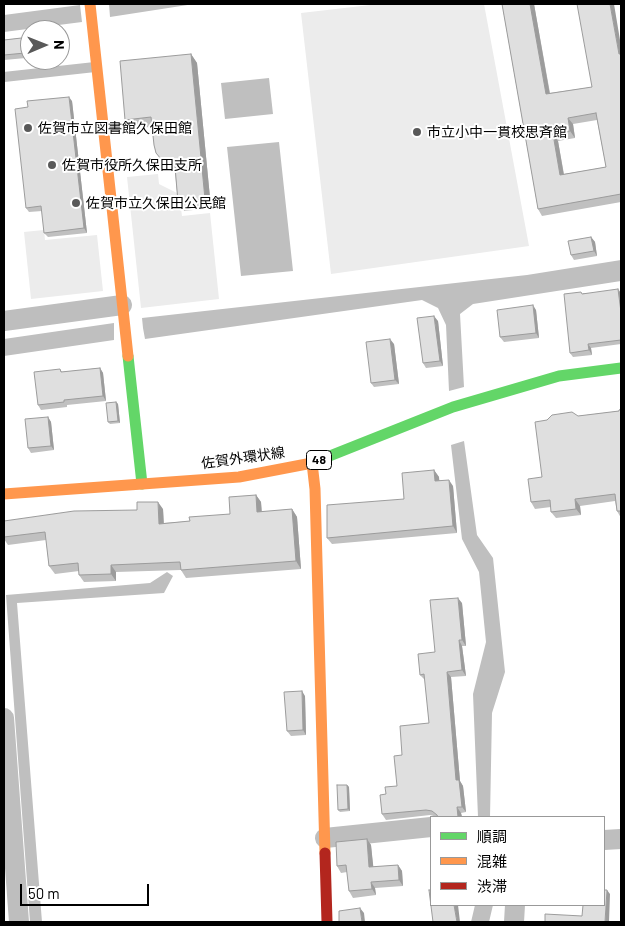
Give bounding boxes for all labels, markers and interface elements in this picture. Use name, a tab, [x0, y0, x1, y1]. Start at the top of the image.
north arrow	[20, 20, 70, 70]
text: N	[51, 40, 68, 50]
place label: 佐賀市立図書館久保田館	[38, 120, 192, 136]
marker: 佐賀市立図書館久保田館	[22, 122, 34, 134]
place label: 市立小中一貫校思斉館	[427, 124, 567, 140]
marker: 市立小中一貫校思斉館	[411, 126, 423, 138]
place label: 佐賀市役所久保田支所	[62, 157, 202, 173]
marker: 佐賀市役所久保田支所	[46, 159, 58, 171]
place label: 佐賀市立久保田公民館	[86, 195, 226, 211]
marker: 佐賀市立久保田公民館	[70, 197, 82, 209]
street label: 佐賀外環状線	[200, 444, 286, 472]
road number: 48	[306, 450, 332, 470]
legend	[430, 816, 605, 906]
text: 順調	[477, 827, 507, 845]
text: 混雑	[477, 852, 507, 870]
scale bar	[22, 874, 151, 906]
text: 渋滞	[477, 877, 507, 895]
text: 50 m	[28, 884, 60, 902]

